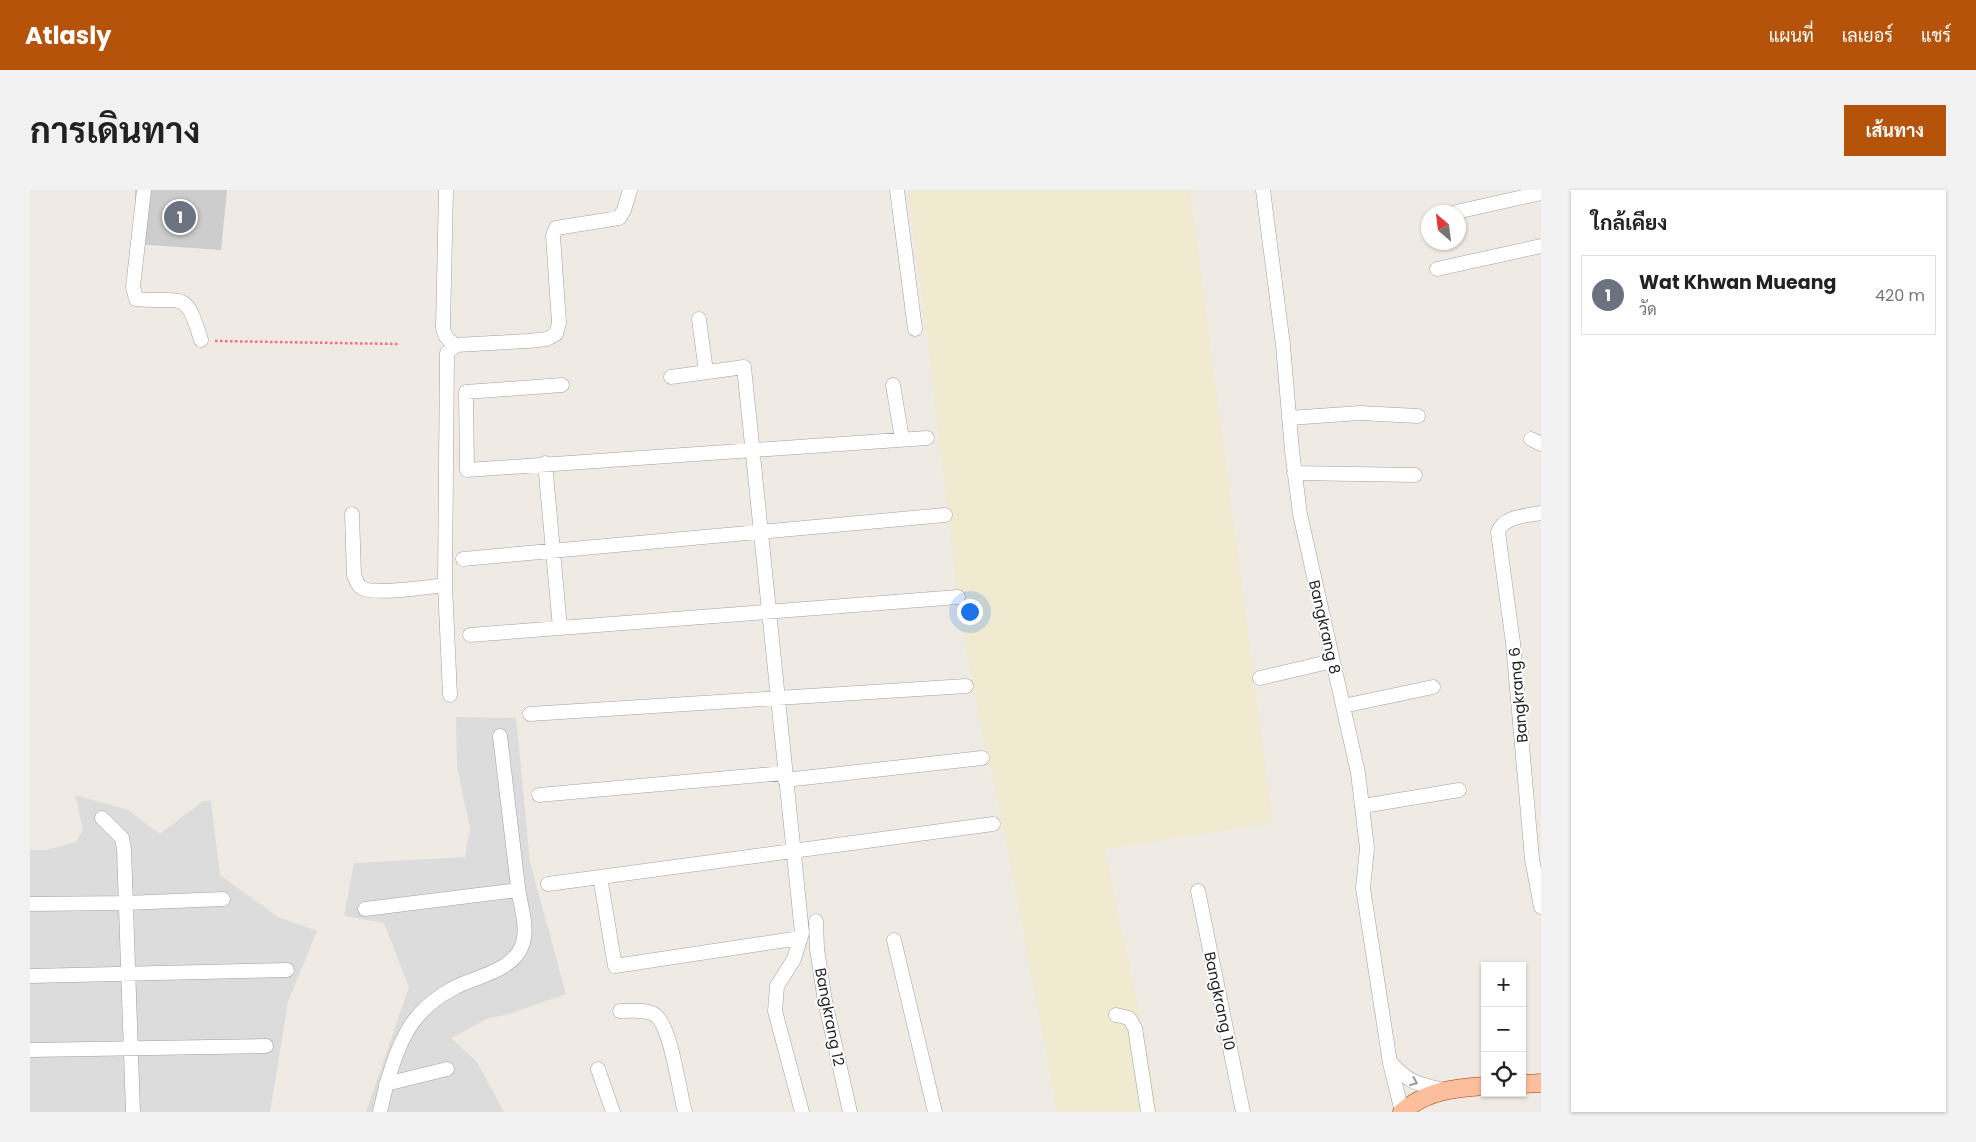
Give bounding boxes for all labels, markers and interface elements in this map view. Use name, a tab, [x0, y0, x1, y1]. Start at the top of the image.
text: Atlasly	[25, 19, 111, 52]
text: แผนที่	[1769, 23, 1814, 48]
text: เลเยอร์	[1842, 23, 1893, 48]
text: แชร์	[1921, 23, 1951, 48]
button: เส้นทาง	[1844, 105, 1946, 156]
text: การเดินทาง	[30, 106, 200, 155]
pin: 1	[164, 198, 196, 236]
north arrow	[1421, 205, 1466, 250]
text: ใกล้เคียง	[1591, 208, 1667, 237]
text: Wat Khwan Mueang	[1639, 269, 1836, 296]
text: 1	[1605, 284, 1611, 307]
text: 420 m	[1875, 284, 1925, 307]
text: วัด	[1639, 298, 1657, 321]
street label: Bangkrang 8	[1304, 578, 1346, 676]
your location	[957, 599, 983, 625]
street label: Bangkrang 6	[1503, 646, 1533, 744]
street label: Bangkrang 10	[1199, 950, 1241, 1052]
map controls	[1481, 962, 1526, 1097]
button: +	[1481, 962, 1526, 1007]
street label: Bangkrang 12	[810, 966, 850, 1068]
button: −	[1481, 1007, 1526, 1052]
button: locate	[1481, 1052, 1526, 1097]
one-way arrow	[1409, 1075, 1418, 1086]

